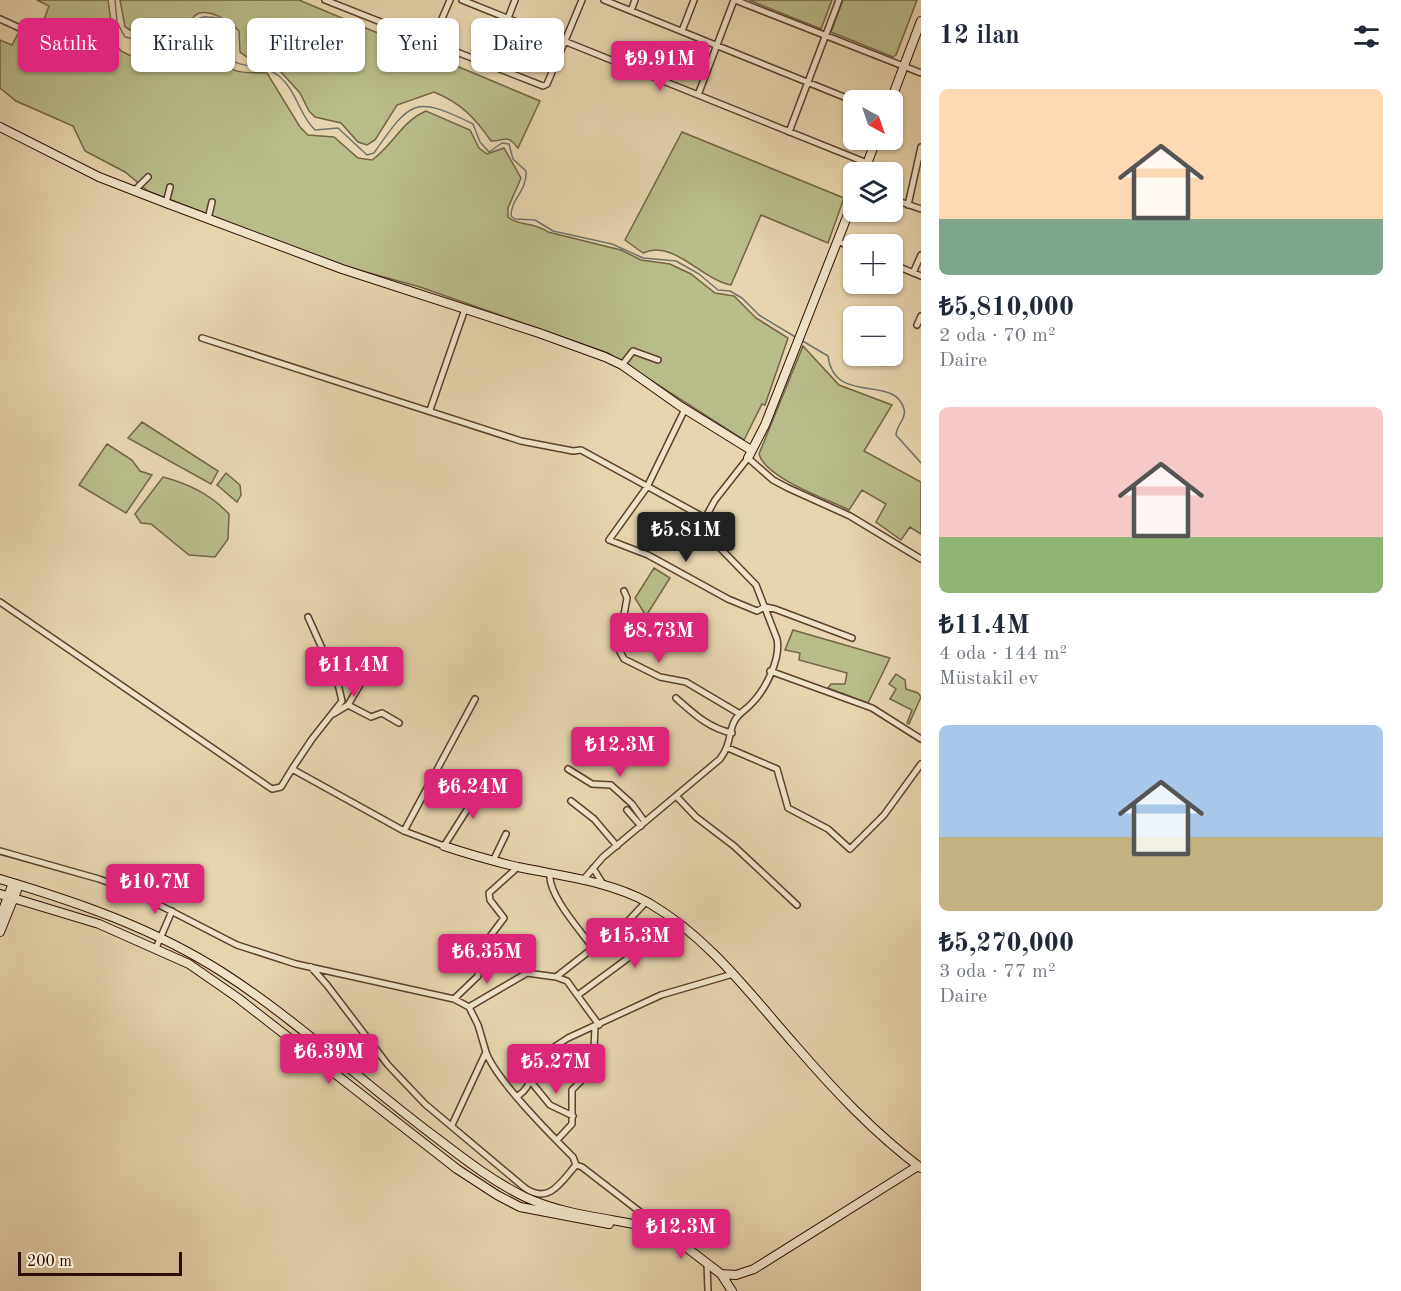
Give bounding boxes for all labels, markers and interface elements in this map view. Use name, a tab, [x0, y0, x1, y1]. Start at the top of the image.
chip: Satılık	[18, 18, 119, 72]
chip: Kiralık	[131, 18, 235, 72]
chip: Filtreler	[247, 18, 365, 72]
chip: Yeni	[377, 18, 459, 72]
chip: Daire	[471, 18, 564, 72]
icon: filters	[1350, 20, 1383, 53]
text: 12 ilan	[939, 23, 1020, 49]
pin: ₺9.91M	[611, 41, 709, 92]
text: ₺9.91M	[625, 50, 695, 70]
north arrow	[843, 90, 903, 150]
map controls	[843, 90, 903, 366]
icon: home	[1107, 128, 1215, 236]
button: layers	[843, 162, 903, 222]
button: +	[843, 234, 903, 294]
text: ₺5,810,000	[939, 295, 1074, 321]
button: −	[843, 306, 903, 366]
text: 2 oda · 70 m²	[939, 326, 1056, 346]
text: Daire	[939, 351, 987, 371]
icon: home	[1107, 446, 1215, 554]
pin: ₺5.81M	[637, 512, 735, 563]
text: ₺5.81M	[651, 521, 721, 541]
pin: ₺8.73M	[610, 613, 708, 664]
text: ₺11.4M	[939, 613, 1030, 639]
text: ₺8.73M	[624, 622, 694, 642]
text: 4 oda · 144 m²	[939, 644, 1067, 664]
pin: ₺11.4M	[305, 647, 403, 698]
text: ₺11.4M	[319, 656, 389, 676]
text: Müstakil ev	[939, 669, 1039, 689]
pin: ₺12.3M	[571, 727, 669, 778]
text: ₺12.3M	[585, 736, 655, 756]
icon: home	[1107, 764, 1215, 872]
pin: ₺6.24M	[424, 769, 522, 820]
text: ₺6.24M	[438, 778, 508, 798]
pin: ₺10.7M	[106, 864, 204, 915]
text: ₺10.7M	[120, 873, 190, 893]
pin: ₺15.3M	[586, 918, 684, 969]
text: ₺15.3M	[600, 927, 670, 947]
text: ₺5,270,000	[939, 931, 1074, 957]
pin: ₺6.35M	[438, 934, 536, 985]
text: ₺6.35M	[452, 943, 522, 963]
text: 3 oda · 77 m²	[939, 962, 1056, 982]
text: Daire	[939, 987, 987, 1007]
pin: ₺6.39M	[280, 1034, 378, 1085]
text: ₺6.39M	[294, 1043, 364, 1063]
pin: ₺5.27M	[507, 1044, 605, 1095]
text: ₺5.27M	[521, 1053, 591, 1073]
pin: ₺12.3M	[632, 1209, 730, 1260]
text: ₺12.3M	[646, 1218, 716, 1238]
scale bar	[18, 1249, 182, 1276]
text: 200 m	[27, 1254, 72, 1270]

